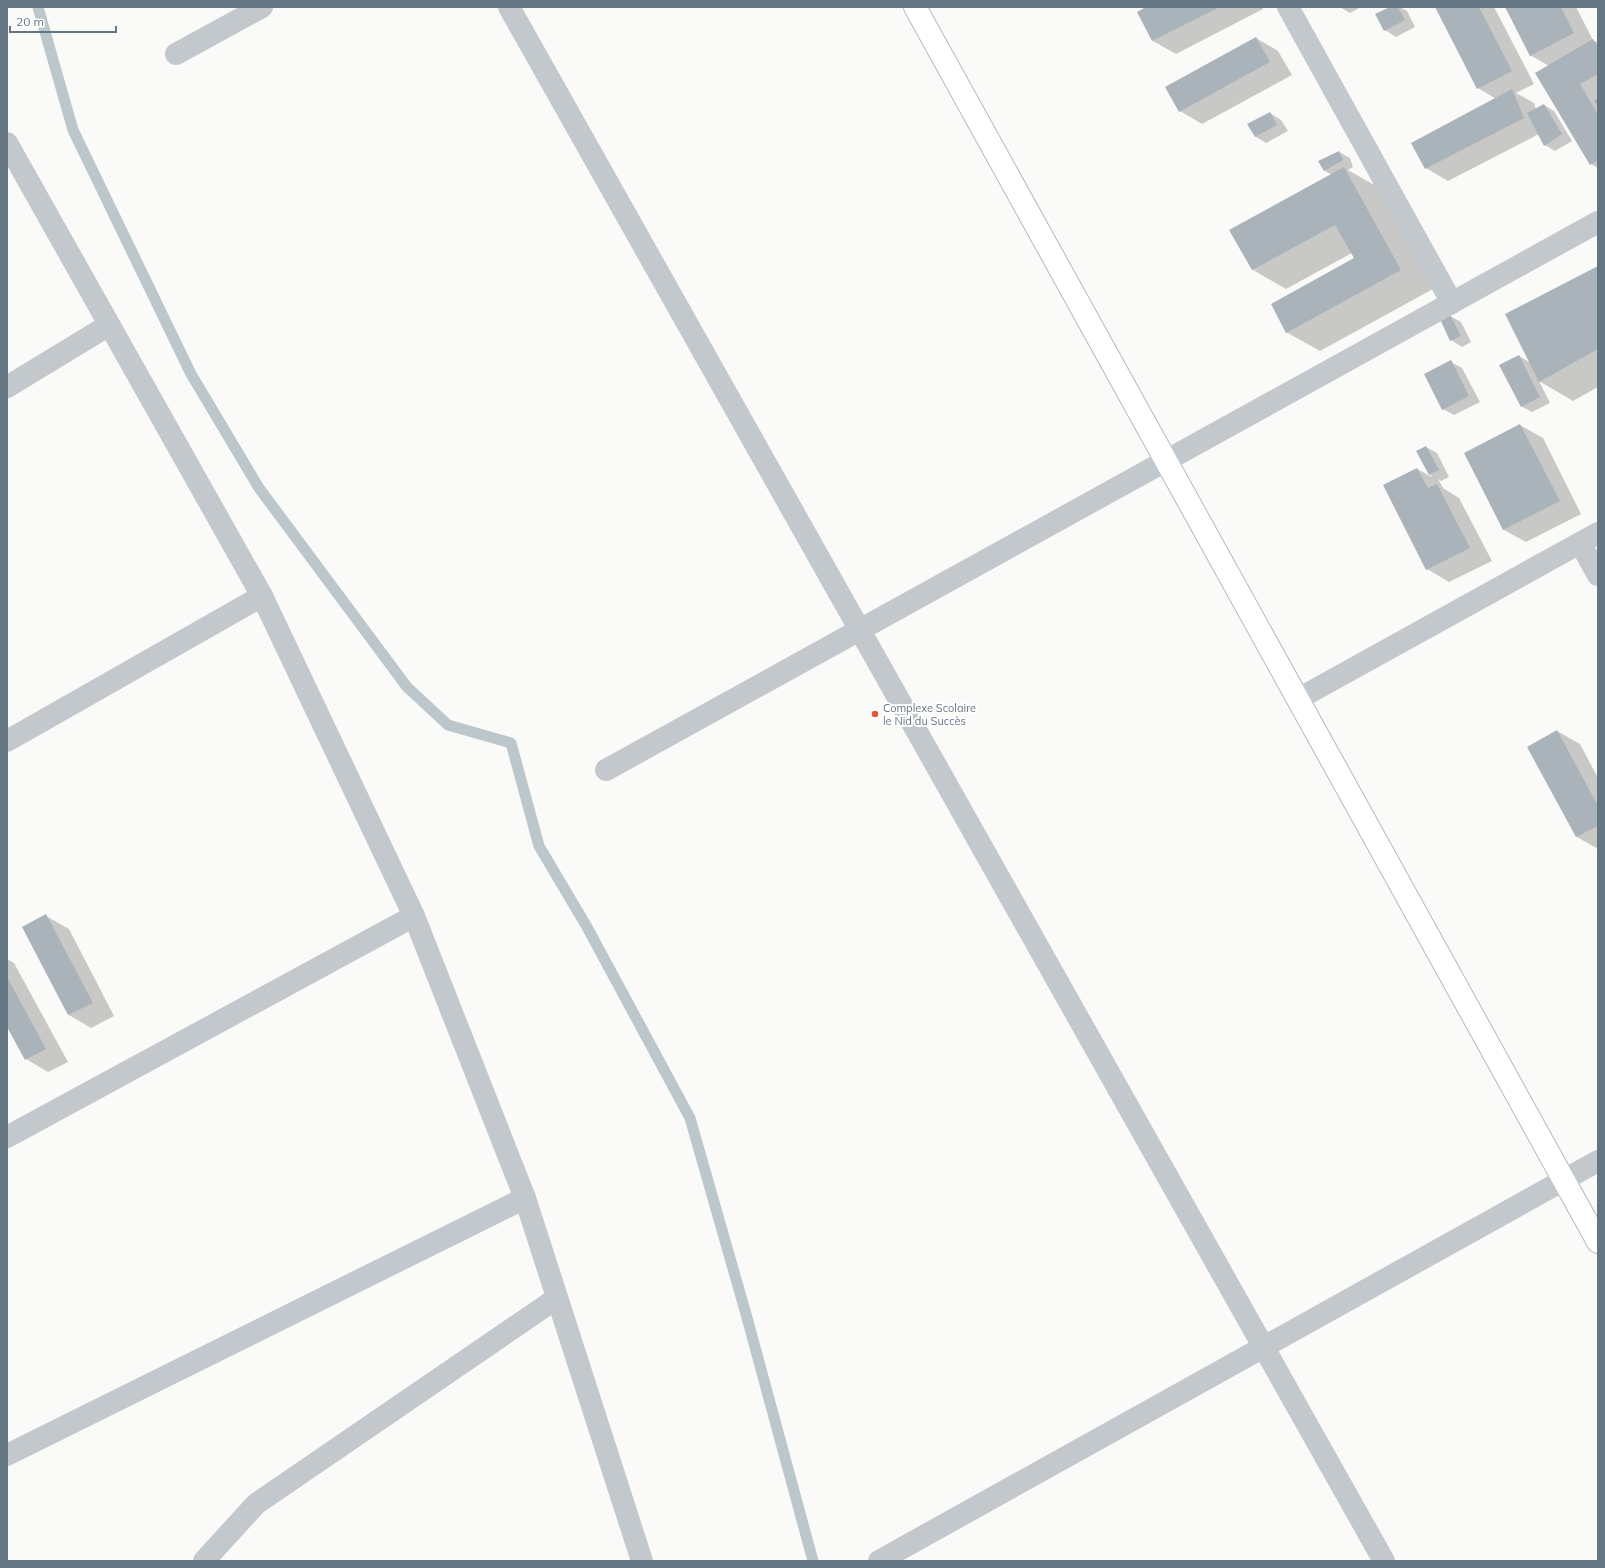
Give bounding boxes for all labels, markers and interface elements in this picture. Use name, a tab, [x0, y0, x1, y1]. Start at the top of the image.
scale bar	[10, 8, 116, 34]
text: 20 m	[16, 14, 44, 29]
place label: Complexe Scolaire le Nid du Succès	[883, 701, 976, 728]
marker: Complexe Scolaire le Nid du Succès	[870, 709, 880, 719]

